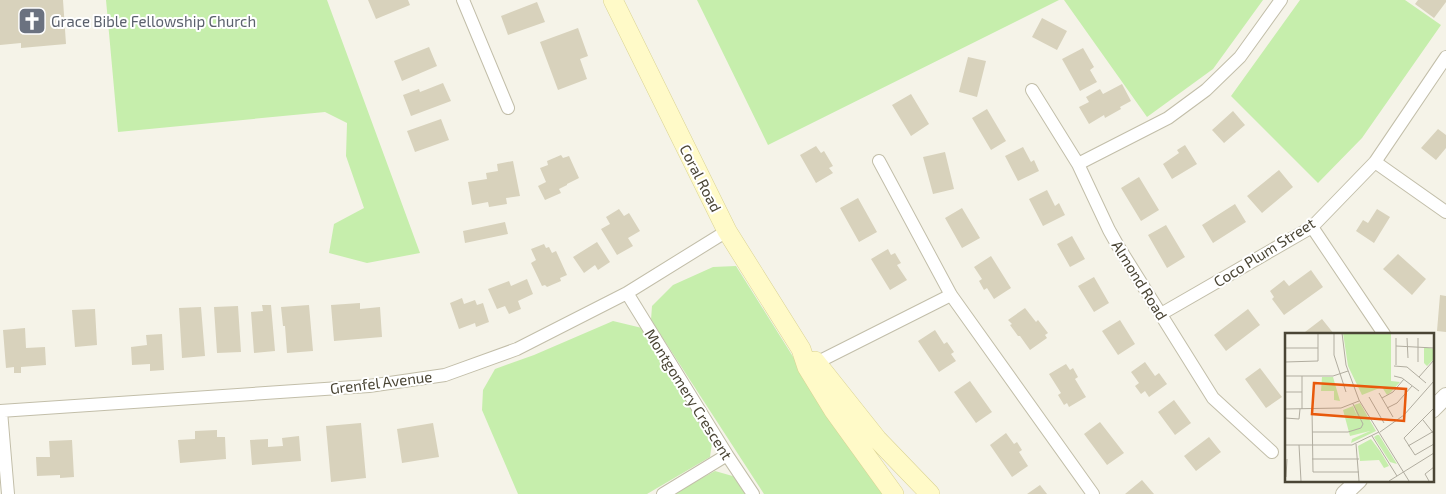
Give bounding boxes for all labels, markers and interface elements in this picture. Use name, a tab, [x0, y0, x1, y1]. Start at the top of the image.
church icon: Grace Bible Fellowship Church	[17, 6, 47, 36]
place label: Grace Bible Fellowship Church	[51, 12, 256, 30]
street label: Coral Road	[676, 141, 726, 215]
street label: Coco Plum Street	[1210, 213, 1318, 290]
street label: Almond Road	[1108, 237, 1172, 323]
street label: Montgomery Crescent	[641, 325, 737, 463]
inset map	[1285, 333, 1434, 482]
street label: Grenfel Avenue	[329, 367, 433, 397]

